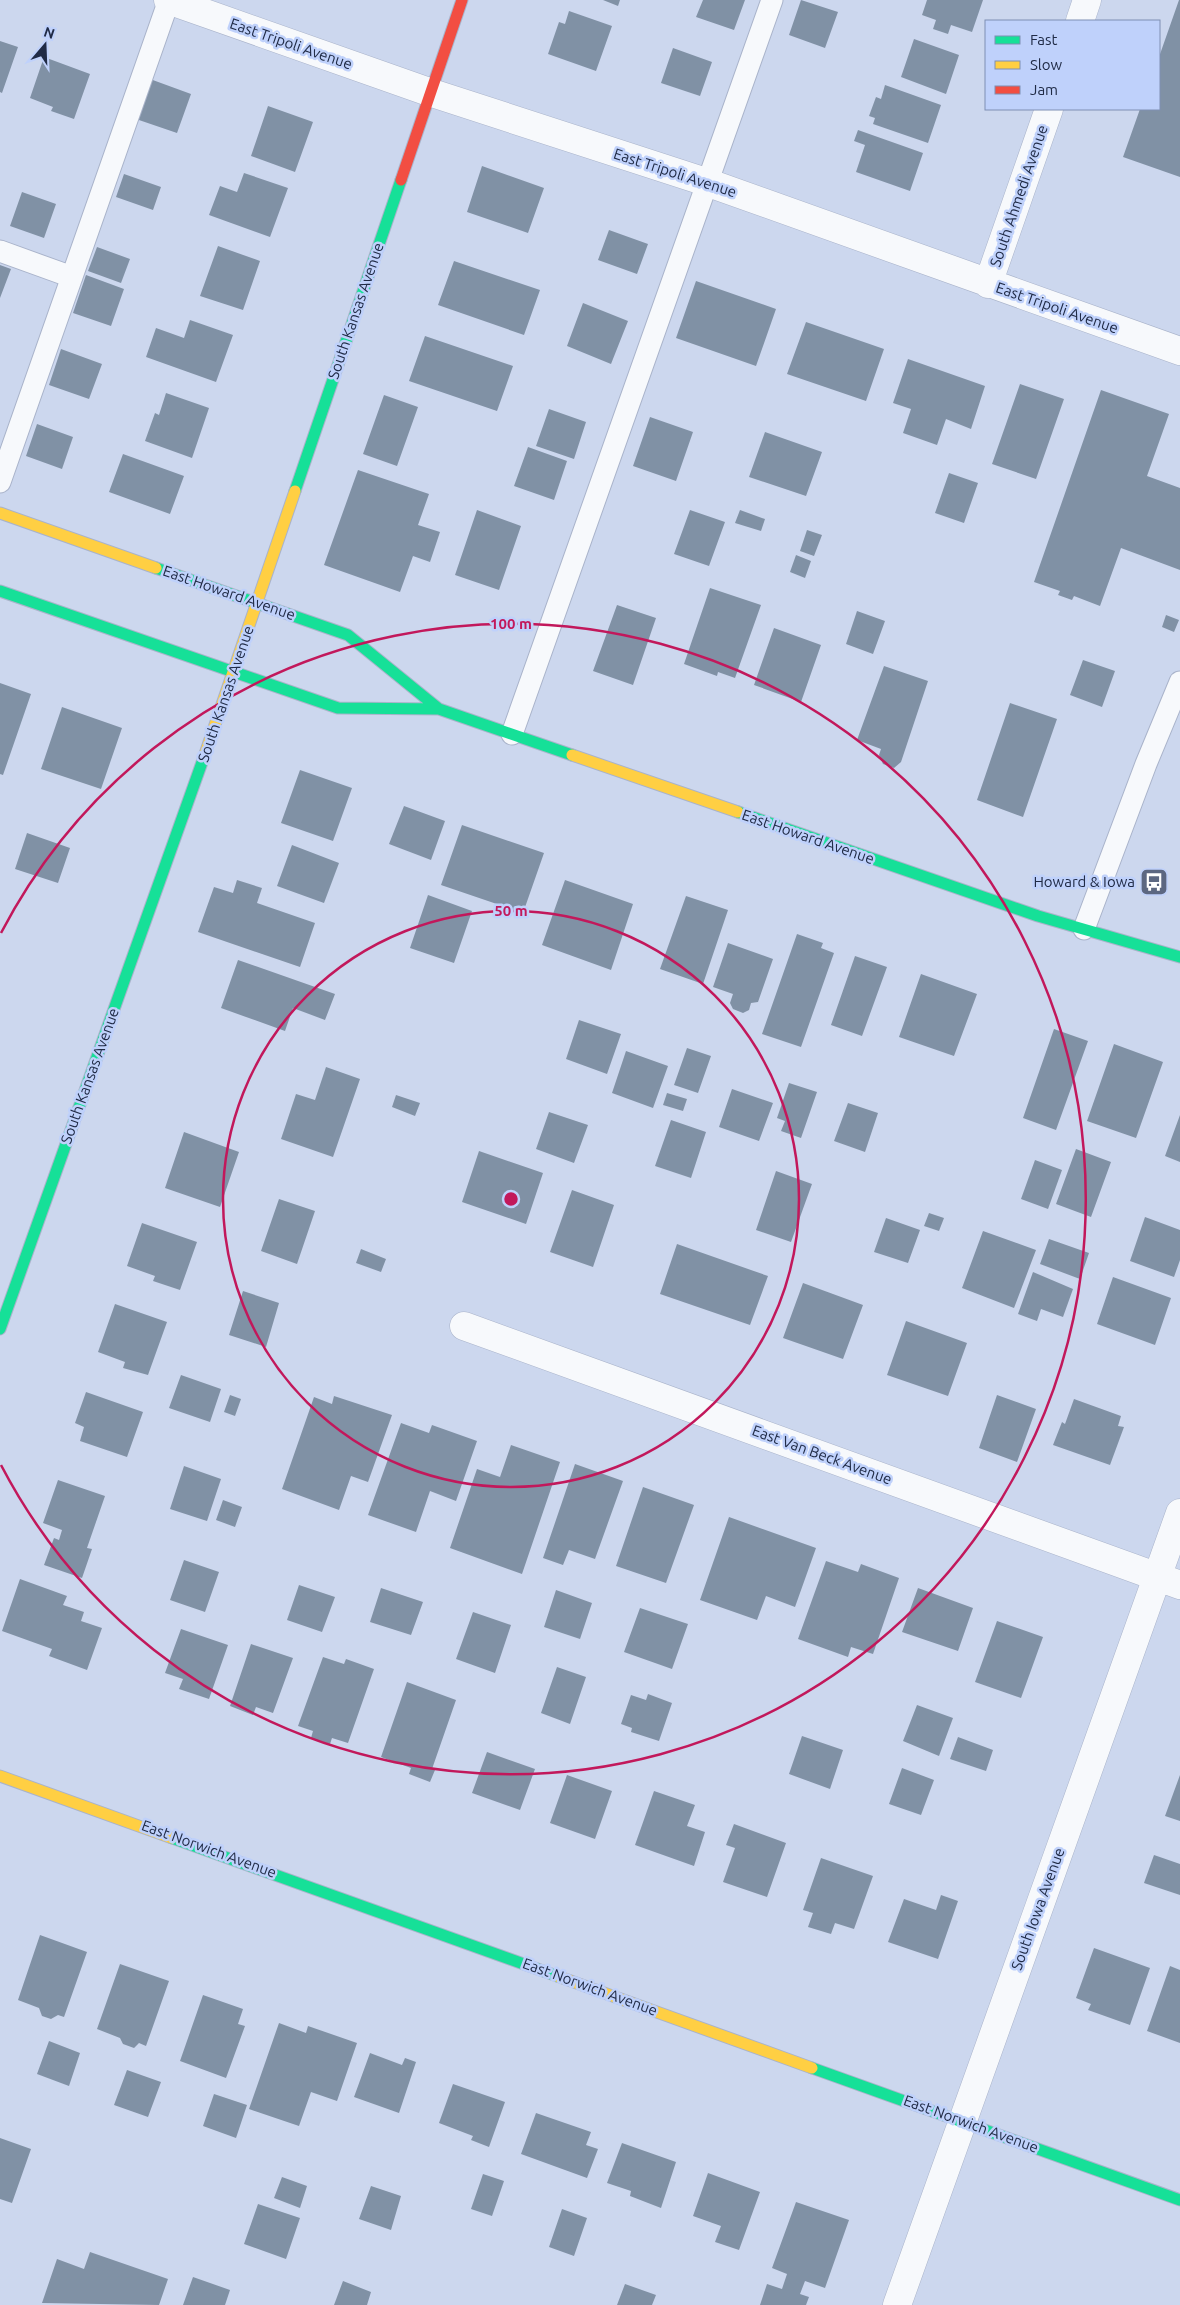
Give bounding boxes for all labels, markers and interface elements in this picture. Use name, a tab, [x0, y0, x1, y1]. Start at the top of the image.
street label: East Tripoli Avenue	[228, 15, 355, 72]
north arrow	[20, 20, 70, 70]
legend	[985, 20, 1160, 110]
text: N	[42, 23, 57, 42]
text: Fast	[1030, 31, 1058, 48]
text: Slow	[1030, 56, 1063, 73]
text: Jam	[1030, 81, 1058, 98]
street label: South Ahmedi Avenue	[986, 123, 1051, 269]
street label: East Tripoli Avenue	[612, 145, 739, 200]
street label: South Kansas Avenue	[324, 240, 387, 381]
street label: East Tripoli Avenue	[994, 279, 1121, 336]
street label: East Howard Avenue	[161, 562, 298, 623]
text: 100 m	[490, 615, 532, 632]
street label: South Kansas Avenue	[194, 623, 257, 764]
street label: East Howard Avenue	[740, 806, 877, 867]
bus stop icon: Howard & Iowa	[1139, 867, 1169, 897]
place label: Howard & Iowa	[1033, 873, 1135, 890]
text: 50 m	[494, 902, 528, 919]
street label: South Kansas Avenue	[57, 1006, 122, 1146]
centre of rings	[502, 1190, 520, 1208]
street label: East Van Beck Avenue	[750, 1421, 894, 1488]
street label: East Norwich Avenue	[139, 1816, 279, 1881]
street label: South Iowa Avenue	[1007, 1845, 1068, 1972]
street label: East Norwich Avenue	[520, 1954, 660, 2019]
street label: East Norwich Avenue	[901, 2091, 1041, 2156]

